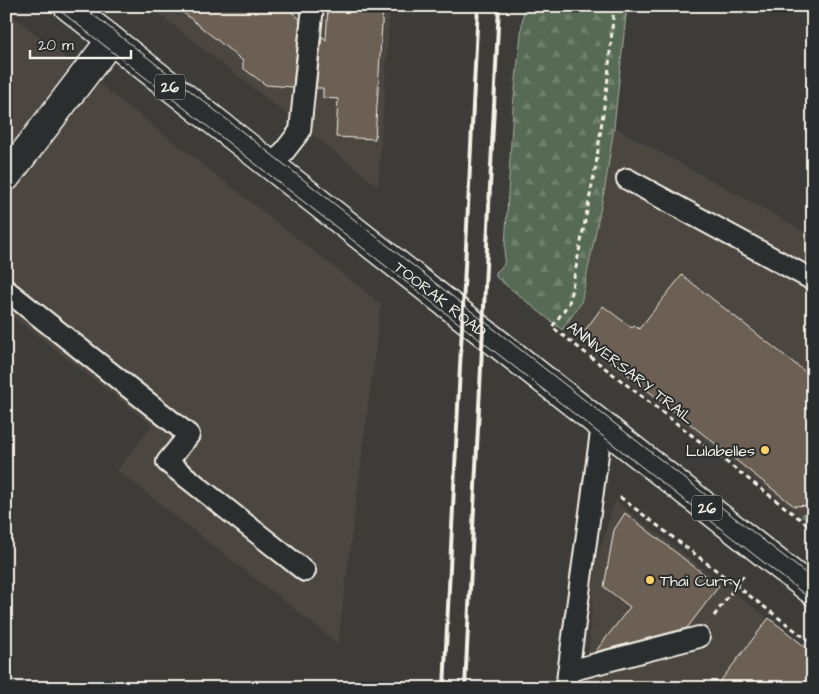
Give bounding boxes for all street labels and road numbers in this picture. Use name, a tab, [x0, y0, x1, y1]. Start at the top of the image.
road number: 26	[155, 74, 185, 100]
street label: TOORAK ROAD	[389, 256, 491, 343]
street label: ANNIVERSARY TRAIL	[562, 316, 698, 429]
road number: 26	[692, 496, 722, 520]

